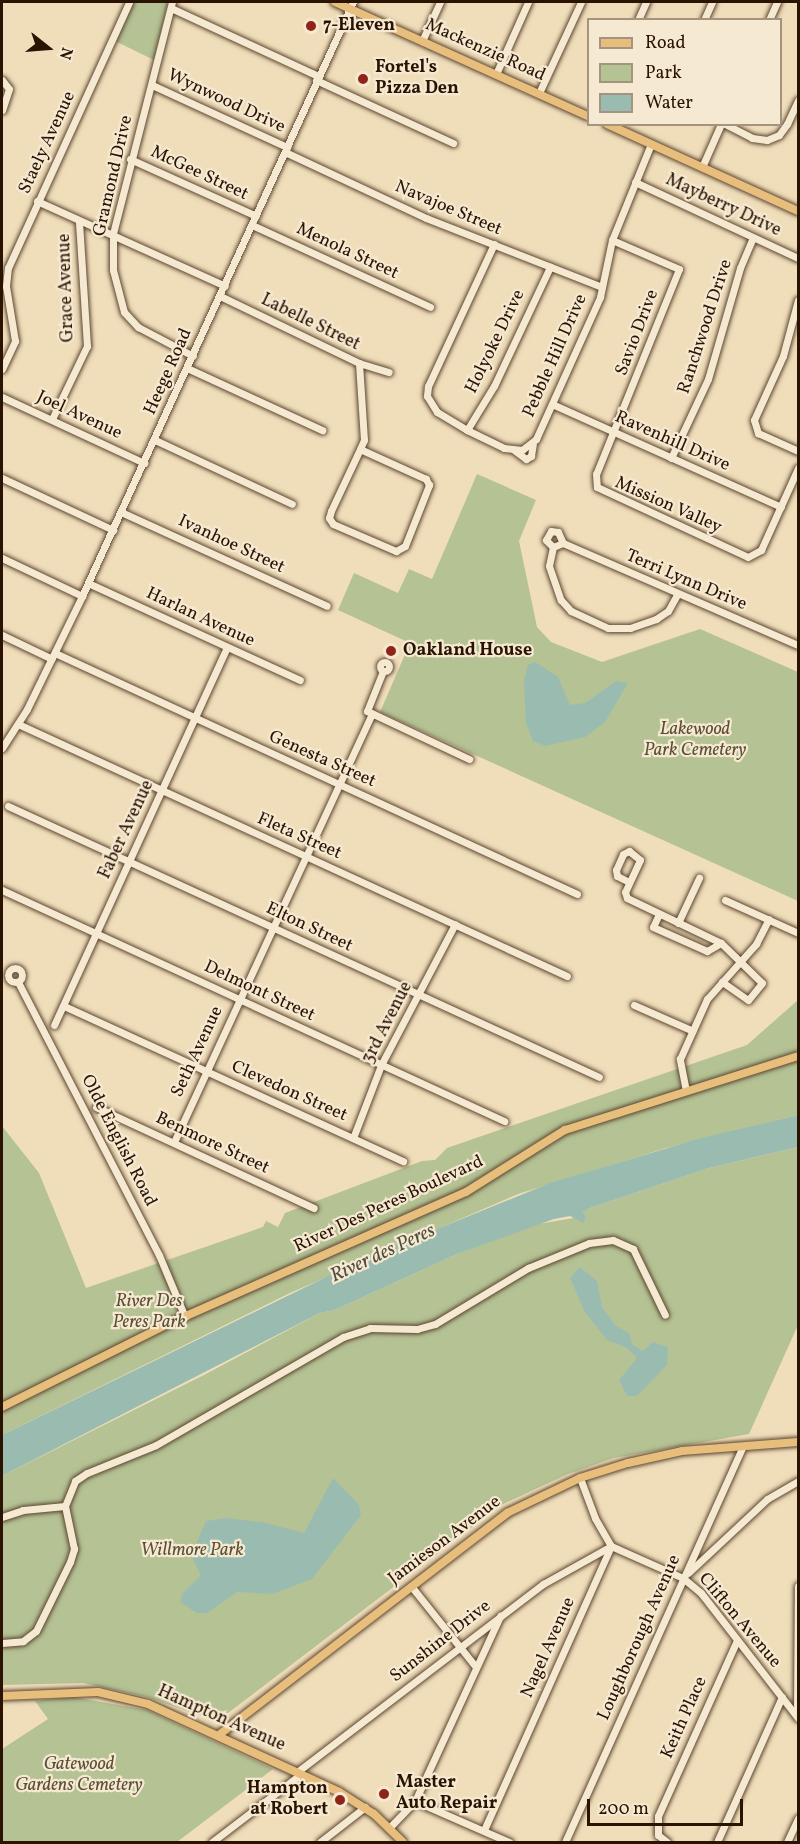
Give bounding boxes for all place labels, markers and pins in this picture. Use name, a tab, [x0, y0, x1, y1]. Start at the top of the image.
place label: 7-Eleven	[323, 15, 395, 37]
marker: 7-Eleven	[304, 19, 318, 33]
place label: Fortel's Pizza Den	[375, 58, 459, 100]
marker: Fortel's Pizza Den	[356, 72, 370, 86]
place label: Oakland House	[403, 640, 532, 662]
marker: Oakland House	[384, 644, 398, 658]
place label: Master Auto Repair	[396, 1773, 497, 1816]
place label: Hampton at Robert	[247, 1779, 328, 1822]
marker: Master Auto Repair	[377, 1787, 391, 1801]
marker: Hampton at Robert	[333, 1793, 347, 1807]

